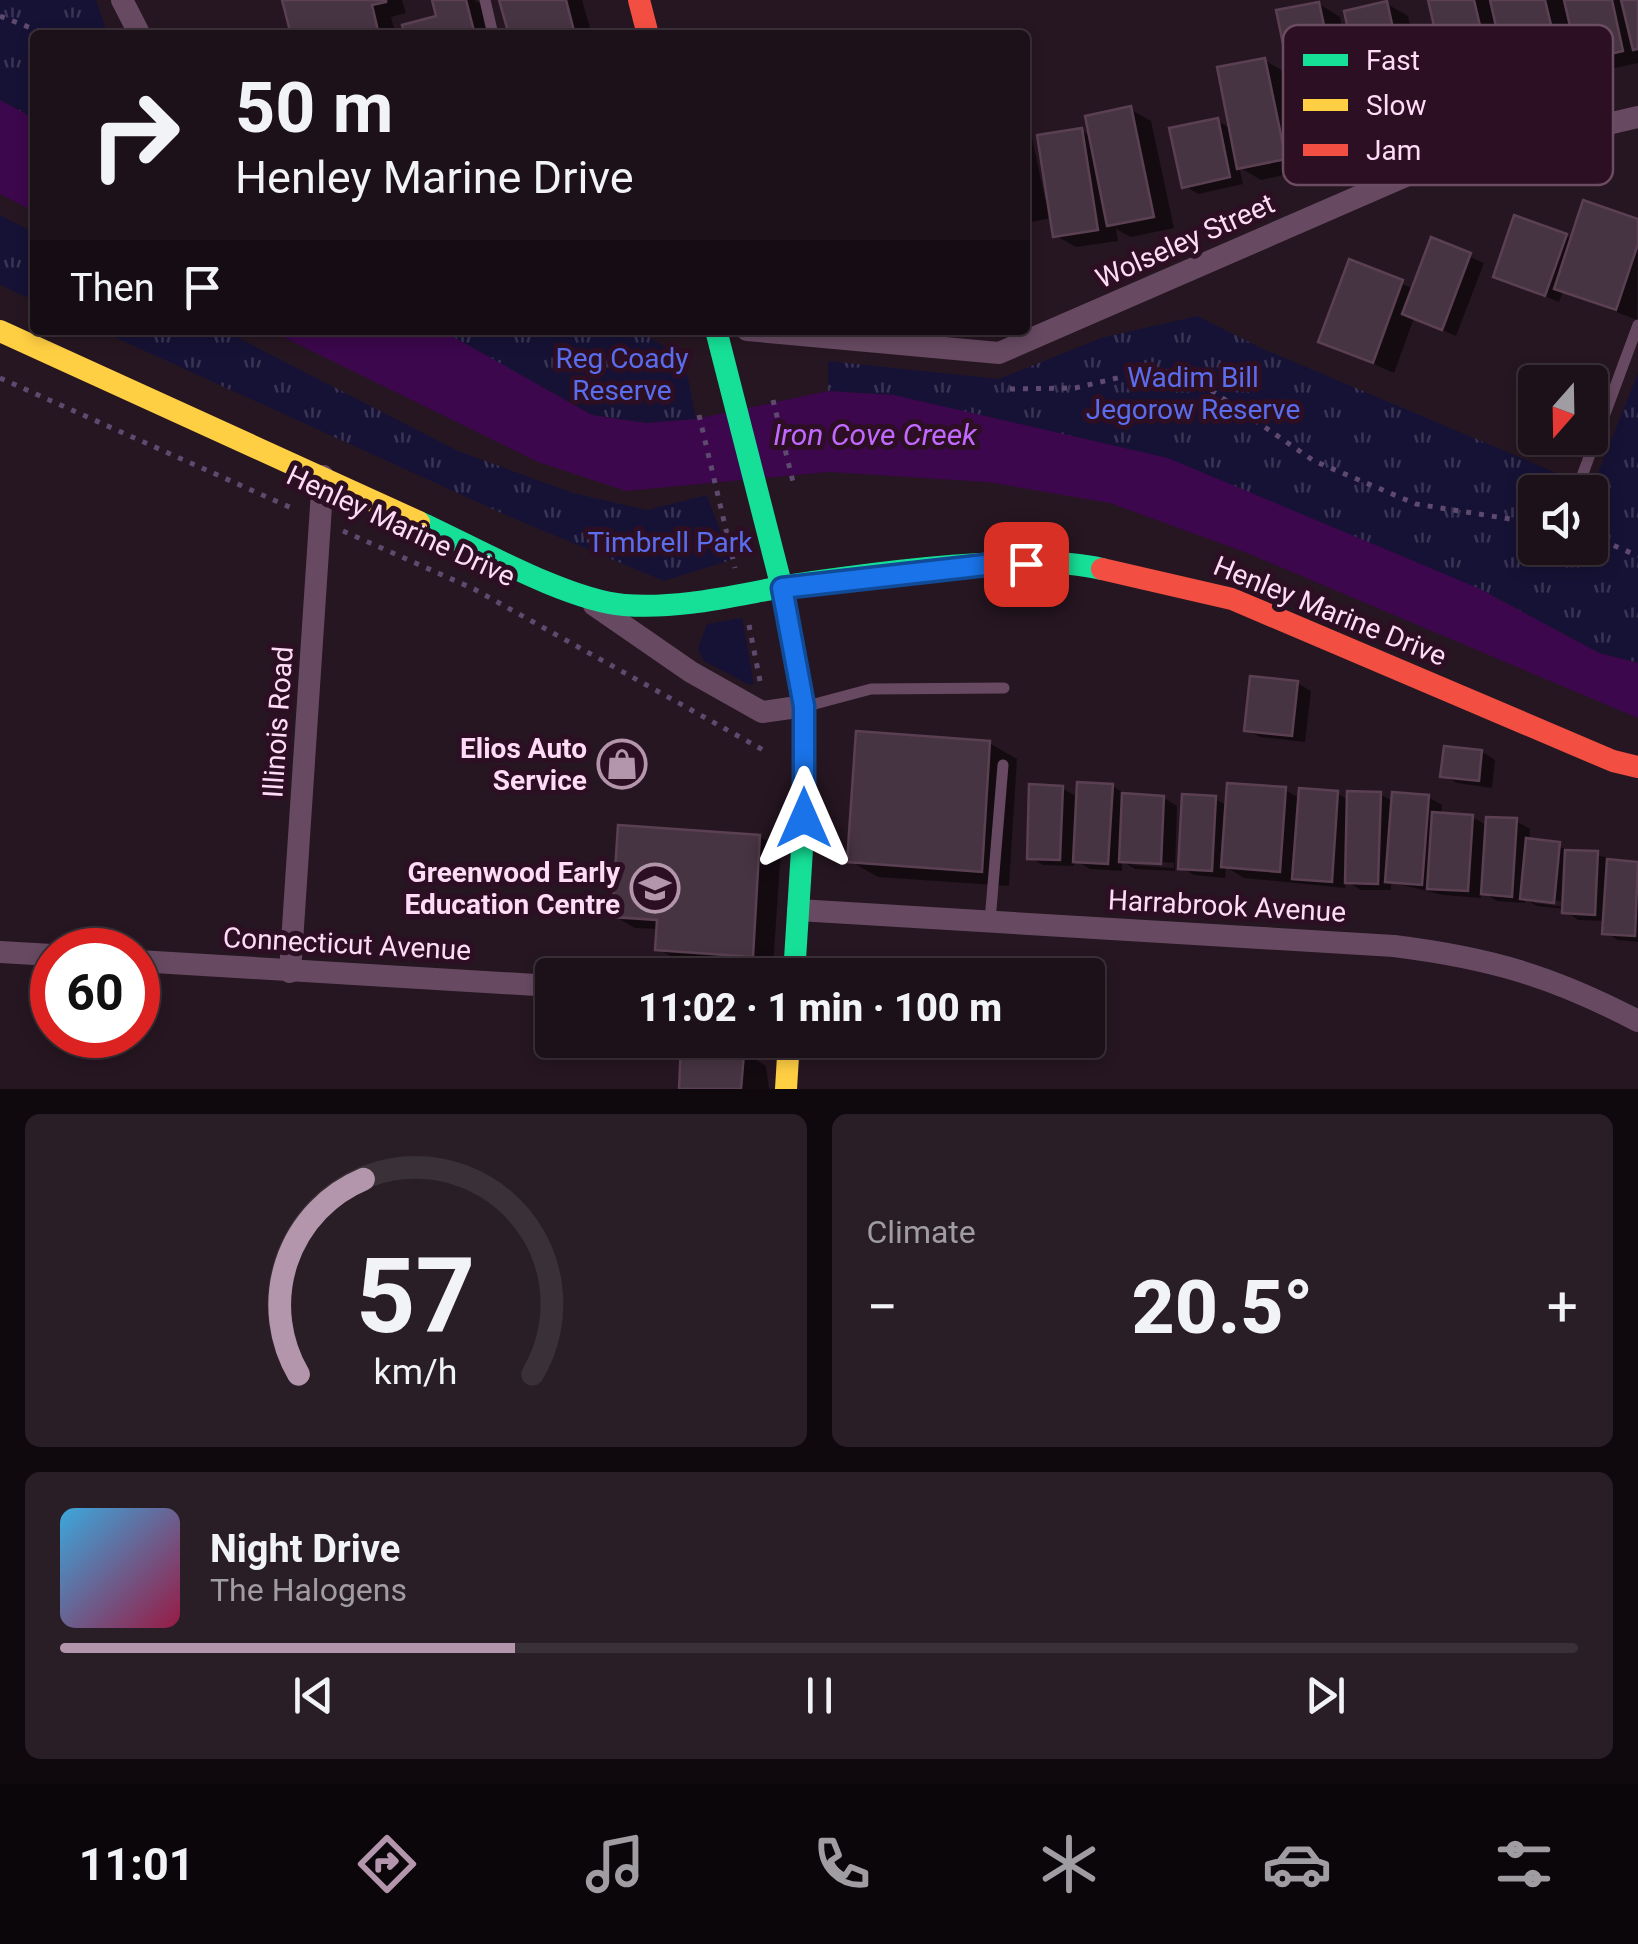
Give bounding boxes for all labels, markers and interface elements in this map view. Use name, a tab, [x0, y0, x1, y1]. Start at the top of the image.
legend	[1283, 25, 1613, 185]
text: Fast	[1366, 44, 1420, 77]
text: 50 m	[235, 67, 393, 149]
icon: right	[70, 70, 200, 200]
text: Slow	[1366, 89, 1426, 122]
text: Jam	[1366, 134, 1421, 167]
text: Henley Marine Drive	[235, 151, 634, 204]
street label: Wolseley Street	[1091, 187, 1279, 295]
icon: arrive	[175, 260, 230, 315]
text: Then	[70, 266, 155, 310]
park label: Reg Coady Reserve	[555, 342, 689, 407]
park label: Wadim Bill Jegorow Reserve	[1086, 361, 1300, 426]
north arrow	[1518, 365, 1608, 455]
map controls	[1518, 365, 1608, 565]
water label: Iron Cove Creek	[773, 417, 978, 452]
street label: Henley Marine Drive	[282, 459, 520, 593]
button: sound	[1518, 475, 1608, 565]
pin	[984, 522, 1069, 607]
park label: Timbrell Park	[588, 526, 753, 559]
icon: arrive	[999, 537, 1054, 592]
street label: Henley Marine Drive	[1209, 549, 1451, 673]
street label: Illinois Road	[256, 645, 300, 799]
place label: Elios Auto Service	[460, 732, 587, 797]
shop icon: Elios Auto Service	[596, 738, 648, 790]
position arrow	[752, 766, 856, 870]
place label: Greenwood Early Education Centre	[404, 856, 621, 921]
school or university icon: Greenwood Early Education Centre	[629, 862, 681, 914]
street label: Harrabrook Avenue	[1107, 883, 1347, 929]
street label: Connecticut Avenue	[222, 921, 472, 967]
speed limit sign: 60	[30, 928, 160, 1058]
text: 11:02 · 1 min · 100 m	[638, 986, 1002, 1030]
text: Climate	[867, 1213, 976, 1251]
text: 57	[356, 1236, 475, 1357]
text: 20.5°	[1132, 1263, 1313, 1351]
text: −	[867, 1275, 898, 1339]
text: +	[1547, 1275, 1578, 1339]
text: km/h	[374, 1351, 458, 1393]
text: Night Drive	[210, 1527, 400, 1571]
text: The Halogens	[210, 1571, 407, 1609]
icon: previous	[286, 1668, 341, 1723]
icon: pause	[792, 1668, 847, 1723]
icon: next	[1298, 1668, 1353, 1723]
icon: directions	[352, 1829, 422, 1899]
icon: music	[580, 1829, 650, 1899]
icon: phone	[807, 1829, 877, 1899]
icon: climate	[1034, 1829, 1104, 1899]
icon: car	[1262, 1829, 1332, 1899]
icon: filters	[1489, 1829, 1559, 1899]
text: 11:01	[79, 1838, 195, 1891]

